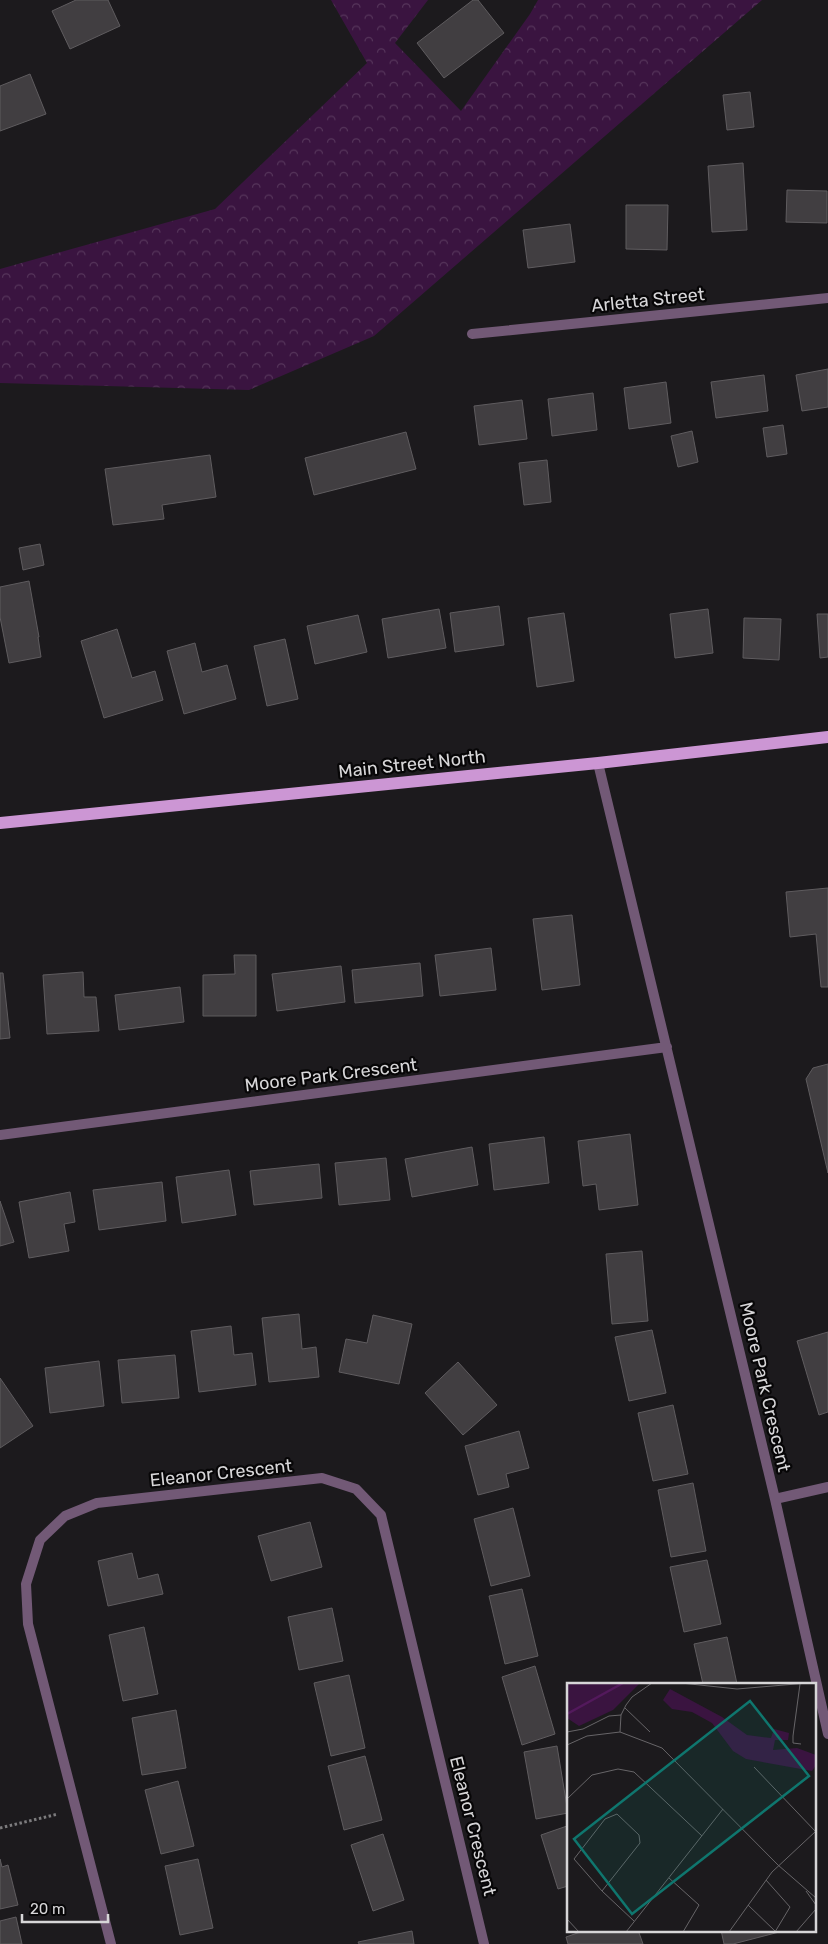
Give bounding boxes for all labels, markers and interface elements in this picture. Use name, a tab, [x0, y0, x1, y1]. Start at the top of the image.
street label: Arletta Street	[590, 283, 706, 317]
street label: Main Street North	[337, 745, 487, 783]
street label: Moore Park Crescent	[244, 1054, 418, 1096]
street label: Moore Park Crescent	[735, 1300, 795, 1474]
street label: Eleanor Crescent	[149, 1455, 293, 1491]
inset map	[567, 1683, 816, 1932]
street label: Eleanor Crescent	[445, 1754, 501, 1898]
scale bar	[22, 1892, 109, 1924]
text: 20 m	[30, 1900, 65, 1918]

